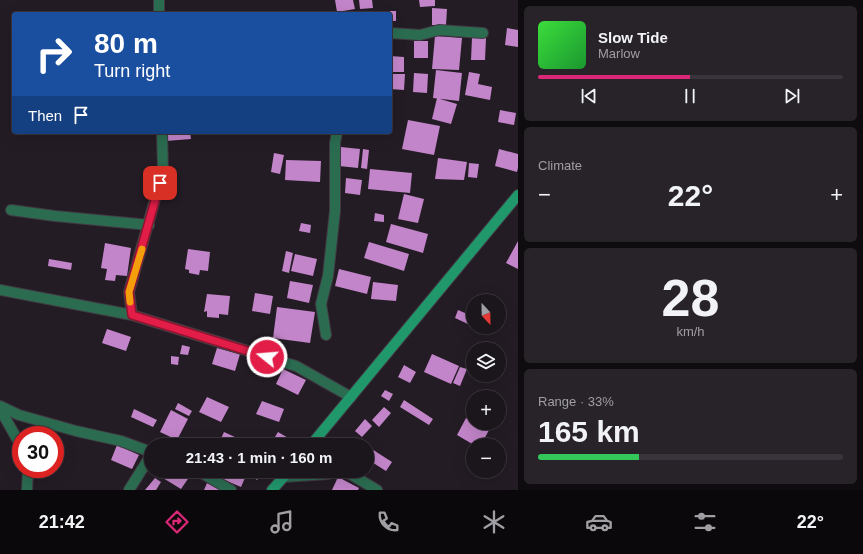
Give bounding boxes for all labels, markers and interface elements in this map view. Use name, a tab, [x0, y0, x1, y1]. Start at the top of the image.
icon: right	[28, 28, 80, 80]
text: 80 m	[94, 28, 158, 59]
text: Slow Tide	[598, 29, 668, 46]
text: Marlow	[598, 46, 640, 61]
text: Turn right	[94, 61, 170, 81]
icon: previous	[578, 85, 600, 107]
icon: pause	[679, 85, 701, 107]
icon: next	[781, 85, 803, 107]
icon: arrive	[70, 104, 92, 126]
text: Then	[28, 107, 62, 124]
text: Climate	[538, 158, 582, 173]
pin	[143, 166, 177, 200]
icon: arrive	[149, 172, 171, 194]
text: 22°	[668, 179, 713, 212]
text: −	[538, 182, 551, 207]
text: +	[830, 182, 843, 207]
text: 28	[662, 269, 719, 327]
north arrow	[466, 294, 506, 334]
map controls	[466, 294, 506, 478]
text: km/h	[676, 324, 705, 339]
position arrow	[246, 336, 288, 378]
button: layers	[466, 342, 506, 382]
button: +	[466, 390, 506, 430]
text: Range · 33%	[538, 394, 614, 409]
text: 165 km	[538, 415, 640, 448]
speed limit sign: 30	[12, 426, 64, 478]
button: −	[466, 438, 506, 478]
text: 21:43 · 1 min · 160 m	[186, 449, 332, 466]
icon: directions	[163, 508, 191, 536]
icon: music	[268, 508, 296, 536]
icon: phone	[374, 508, 402, 536]
icon: climate	[480, 508, 508, 536]
icon: car	[585, 508, 613, 536]
icon: filters	[691, 508, 719, 536]
text: 21:42	[39, 512, 85, 532]
text: 22°	[797, 512, 824, 532]

